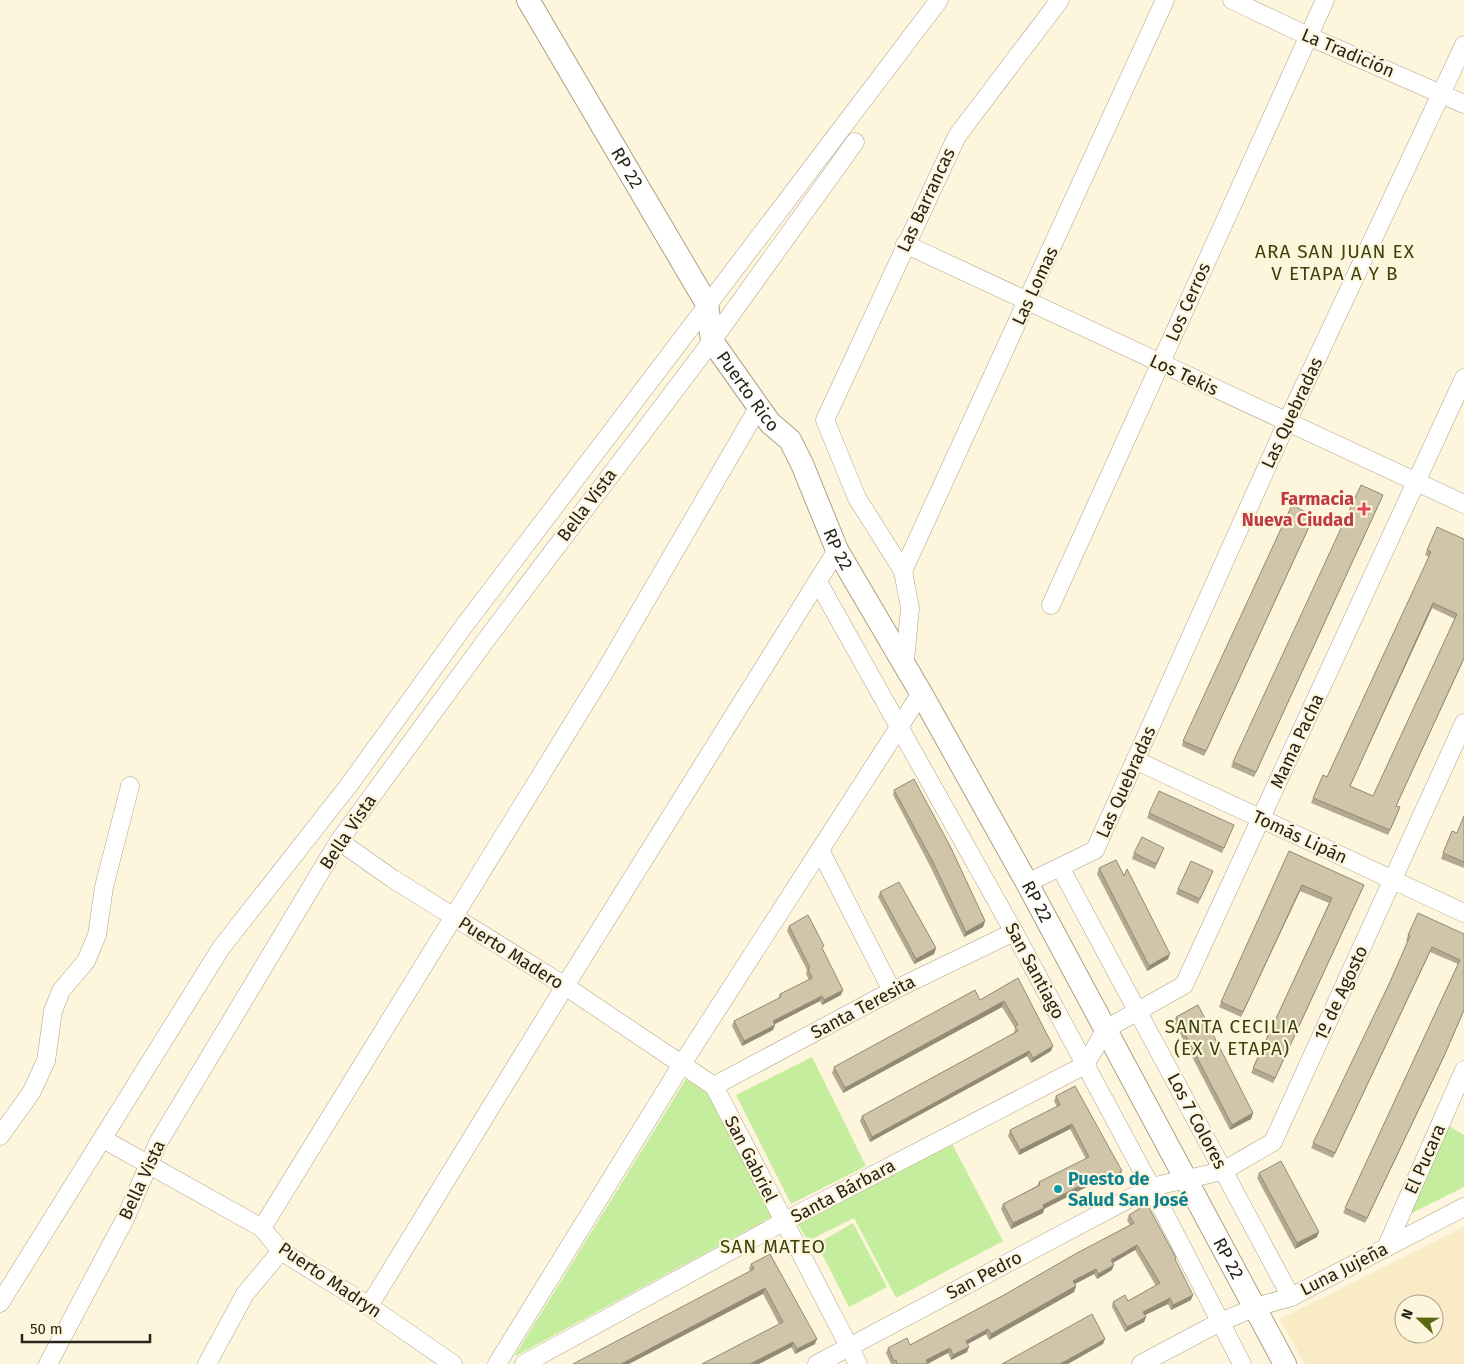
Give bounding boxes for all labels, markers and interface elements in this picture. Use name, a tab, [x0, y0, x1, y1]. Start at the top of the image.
street label: La Tradición	[1298, 24, 1398, 82]
street label: RP 22	[606, 144, 648, 193]
street label: Las Barrancas	[892, 144, 960, 256]
district label: ARA SAN JUAN EX V ETAPA A Y B	[1255, 240, 1415, 285]
street label: Las Lomas	[1007, 243, 1063, 329]
street label: Los Cerros	[1161, 259, 1215, 345]
street label: Puerto Rico	[712, 347, 783, 437]
street label: Los Tekis	[1146, 350, 1222, 400]
street label: Las Quebradas	[1257, 354, 1327, 472]
street label: Bella Vista	[553, 464, 621, 546]
place label: Farmacia Nueva Ciudad	[1242, 488, 1354, 531]
marker: Farmacia Nueva Ciudad	[1358, 503, 1370, 515]
street label: RP 22	[818, 525, 857, 574]
street label: Mama Pacha	[1265, 690, 1329, 792]
street label: Las Quebradas	[1092, 723, 1160, 841]
street label: Bella Vista	[315, 790, 381, 874]
street label: Tomás Lipán	[1249, 805, 1351, 869]
street label: RP 22	[1017, 877, 1057, 926]
street label: Puerto Madero	[454, 912, 568, 994]
street label: San Santiago	[1000, 919, 1070, 1023]
street label: 1º de Agosto	[1309, 942, 1373, 1044]
street label: Santa Teresita	[807, 970, 919, 1044]
district label: SANTA CECILIA (EX V ETAPA)	[1165, 1015, 1299, 1060]
street label: Los 7 Colores	[1163, 1069, 1231, 1173]
street label: San Gabriel	[720, 1112, 782, 1206]
street label: El Pucara	[1400, 1121, 1450, 1197]
street label: Bella Vista	[114, 1137, 170, 1223]
street label: Santa Bárbara	[787, 1154, 899, 1228]
place label: Puesto de Salud San José	[1068, 1168, 1188, 1211]
marker: Puesto de Salud San José	[1052, 1183, 1064, 1195]
street label: RP 22	[1208, 1234, 1249, 1283]
district label: SAN MATEO	[720, 1235, 826, 1258]
street label: Puerto Madryn	[274, 1237, 386, 1323]
street label: Luna Jujeña	[1296, 1238, 1392, 1300]
street label: San Pedro	[942, 1246, 1026, 1304]
north arrow	[1394, 1294, 1444, 1344]
text: N	[1398, 1307, 1417, 1322]
scale bar	[22, 1312, 150, 1344]
text: 50 m	[30, 1320, 63, 1338]

